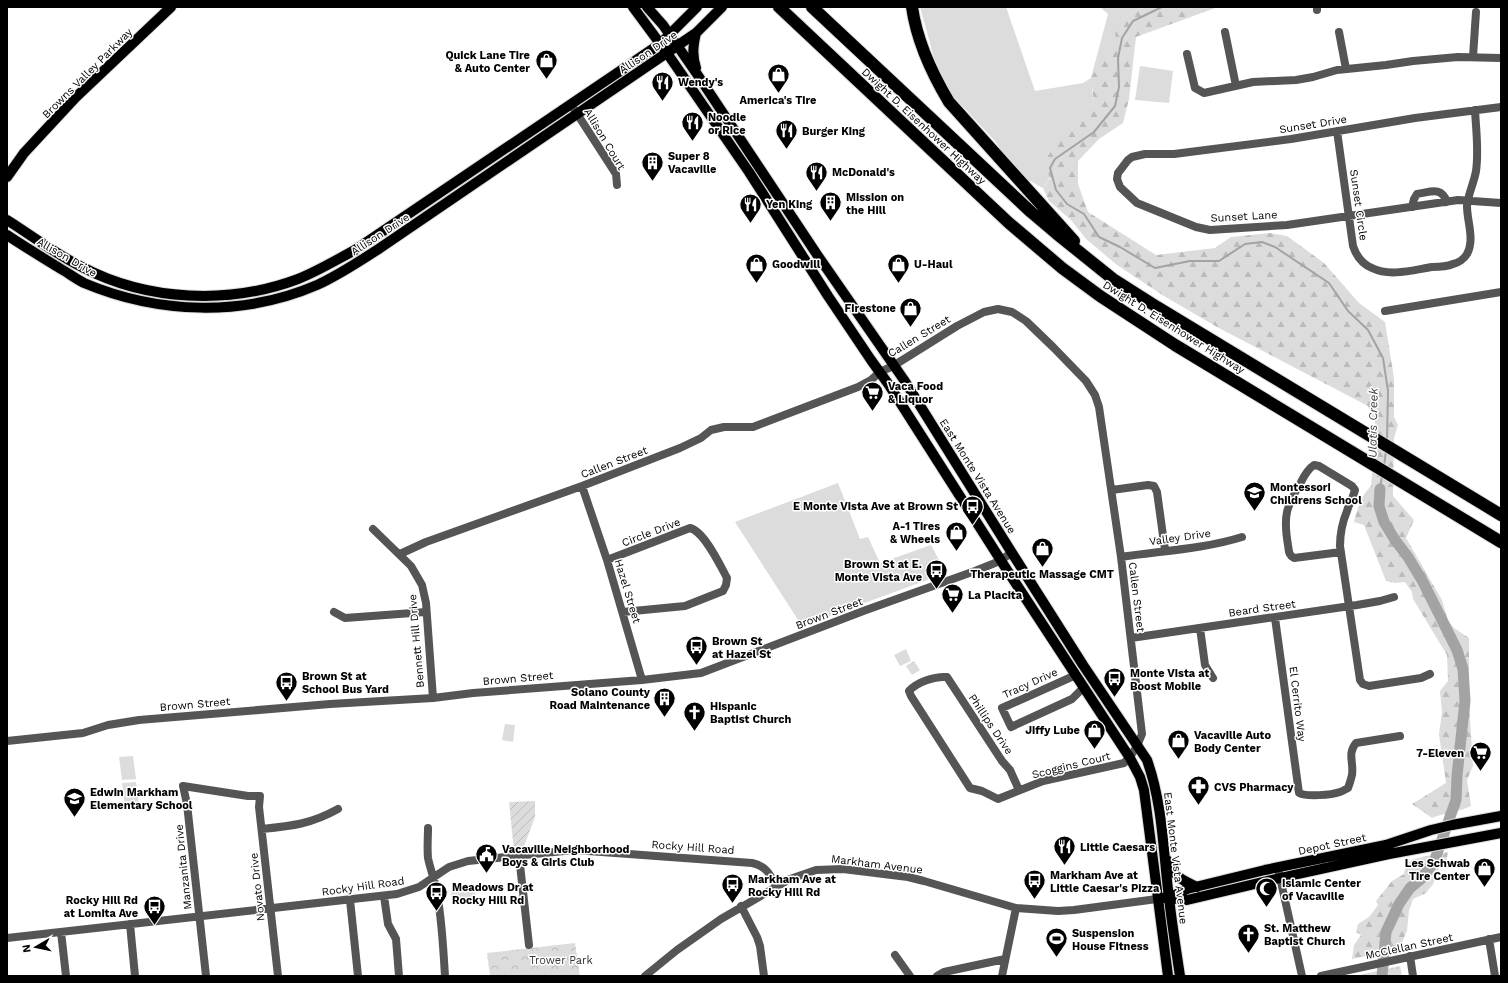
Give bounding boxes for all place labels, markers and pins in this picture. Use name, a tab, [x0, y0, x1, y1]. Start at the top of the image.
shop icon: Quick Lane Tire & Auto Center	[533, 48, 559, 81]
place label: Quick Lane Tire & Auto Center	[445, 49, 530, 75]
shop icon: America's Tire	[765, 61, 791, 94]
restaurant icon: Wendy's	[649, 69, 675, 102]
place label: Wendy's	[678, 76, 723, 89]
place label: America's Tire	[740, 94, 816, 107]
restaurant icon: Noodle or Rice	[679, 110, 705, 143]
place label: Noodle or Rice	[708, 111, 746, 137]
restaurant icon: Burger King	[773, 118, 799, 151]
place label: Burger King	[802, 125, 866, 138]
building icon: Super 8 Vacaville	[640, 149, 666, 182]
place label: Super 8 Vacaville	[668, 150, 716, 176]
restaurant icon: McDonald's	[803, 159, 829, 192]
place label: McDonald's	[832, 166, 895, 179]
building icon: Mission on the Hill	[817, 190, 843, 223]
restaurant icon: Yen King	[737, 191, 763, 224]
place label: Mission on the Hill	[846, 191, 904, 217]
place label: Yen King	[766, 198, 813, 211]
shop icon: Goodwill	[743, 251, 769, 284]
shop icon: U-Haul	[886, 251, 912, 284]
place label: Goodwill	[772, 258, 821, 271]
place label: U-Haul	[914, 258, 953, 271]
shop icon: Firestone	[898, 295, 924, 328]
place label: Firestone	[845, 302, 896, 315]
supermarket icon: Vaca Food & Liquor	[860, 379, 886, 412]
place label: Vaca Food & Liquor	[888, 380, 943, 406]
school or university icon: Montessori Childrens School	[1242, 480, 1268, 513]
place label: Montessori Childrens School	[1270, 481, 1362, 507]
bus stop icon: E Monte Vista Ave at Brown St	[960, 493, 986, 526]
place label: E Monte Vista Ave at Brown St	[793, 500, 958, 513]
shop icon: A-1 Tires & Wheels	[943, 519, 969, 552]
place label: A-1 Tires & Wheels	[890, 520, 940, 546]
shop icon: Therapeutic Massage CMT	[1029, 535, 1055, 568]
bus stop icon: Brown St at E. Monte Vista Ave	[924, 557, 950, 590]
place label: Brown St at E. Monte Vista Ave	[835, 558, 922, 584]
place label: Therapeutic Massage CMT	[970, 568, 1114, 581]
supermarket icon: La Placita	[940, 582, 966, 615]
place label: La Placita	[968, 589, 1023, 602]
bus stop icon: Brown St at Hazel St	[683, 634, 709, 667]
place label: Brown St at Hazel St	[712, 635, 771, 661]
bus stop icon: Monte Vista at Boost Mobile	[1101, 666, 1127, 699]
place label: Monte Vista at Boost Mobile	[1130, 667, 1209, 693]
bus stop icon: Brown St at School Bus Yard	[274, 669, 300, 702]
place label: Brown St at School Bus Yard	[302, 670, 389, 696]
building icon: Solano County Road Maintenance	[652, 685, 678, 718]
place label: Solano County Road Maintenance	[549, 686, 651, 712]
church icon: Hispanic Baptist Church	[681, 699, 707, 732]
place label: Hispanic Baptist Church	[710, 700, 792, 726]
shop icon: Jiffy Lube	[1082, 717, 1108, 750]
place label: Jiffy Lube	[1025, 724, 1080, 737]
shop icon: Vacaville Auto Body Center	[1165, 728, 1191, 761]
place label: Vacaville Auto Body Center	[1194, 729, 1271, 755]
supermarket icon: 7-Eleven	[1467, 740, 1493, 773]
place label: 7-Eleven	[1416, 747, 1464, 760]
pharmacy icon: CVS Pharmacy	[1186, 774, 1212, 807]
place label: CVS Pharmacy	[1214, 781, 1294, 794]
school or university icon: Edwin Markham Elementary School	[61, 785, 87, 818]
place label: Edwin Markham Elementary School	[90, 786, 193, 812]
restaurant icon: Little Caesars	[1051, 834, 1077, 867]
place label: Little Caesars	[1080, 841, 1155, 854]
public building icon: Vacaville Neighborhood Boys & Girls Club	[473, 842, 499, 875]
place label: Vacaville Neighborhood Boys & Girls Club	[502, 843, 630, 869]
shop icon: Les Schwab Tire Center	[1472, 856, 1498, 889]
place label: Les Schwab Tire Center	[1405, 857, 1470, 883]
bus stop icon: Markham Ave at Little Caesar's Pizza	[1022, 868, 1048, 901]
place label: Markham Ave at Little Caesar's Pizza	[1050, 869, 1160, 895]
bus stop icon: Markham Ave at Rocky Hill Rd	[719, 872, 745, 905]
place label: Markham Ave at Rocky Hill Rd	[748, 873, 836, 899]
mosque icon: Islamic Center of Vacaville	[1253, 876, 1279, 909]
place label: Islamic Center of Vacaville	[1282, 877, 1361, 903]
bus stop icon: Meadows Dr at Rocky Hill Rd	[423, 880, 449, 913]
place label: Meadows Dr at Rocky Hill Rd	[452, 881, 534, 907]
bus stop icon: Rocky Hill Rd at Lomita Ave	[141, 893, 167, 926]
place label: Rocky Hill Rd at Lomita Ave	[64, 894, 138, 920]
church icon: St. Matthew Baptist Church	[1236, 921, 1262, 954]
place label: St. Matthew Baptist Church	[1264, 922, 1346, 948]
sports icon: Suspension House Fitness	[1043, 926, 1069, 959]
place label: Suspension House Fitness	[1072, 927, 1149, 953]

